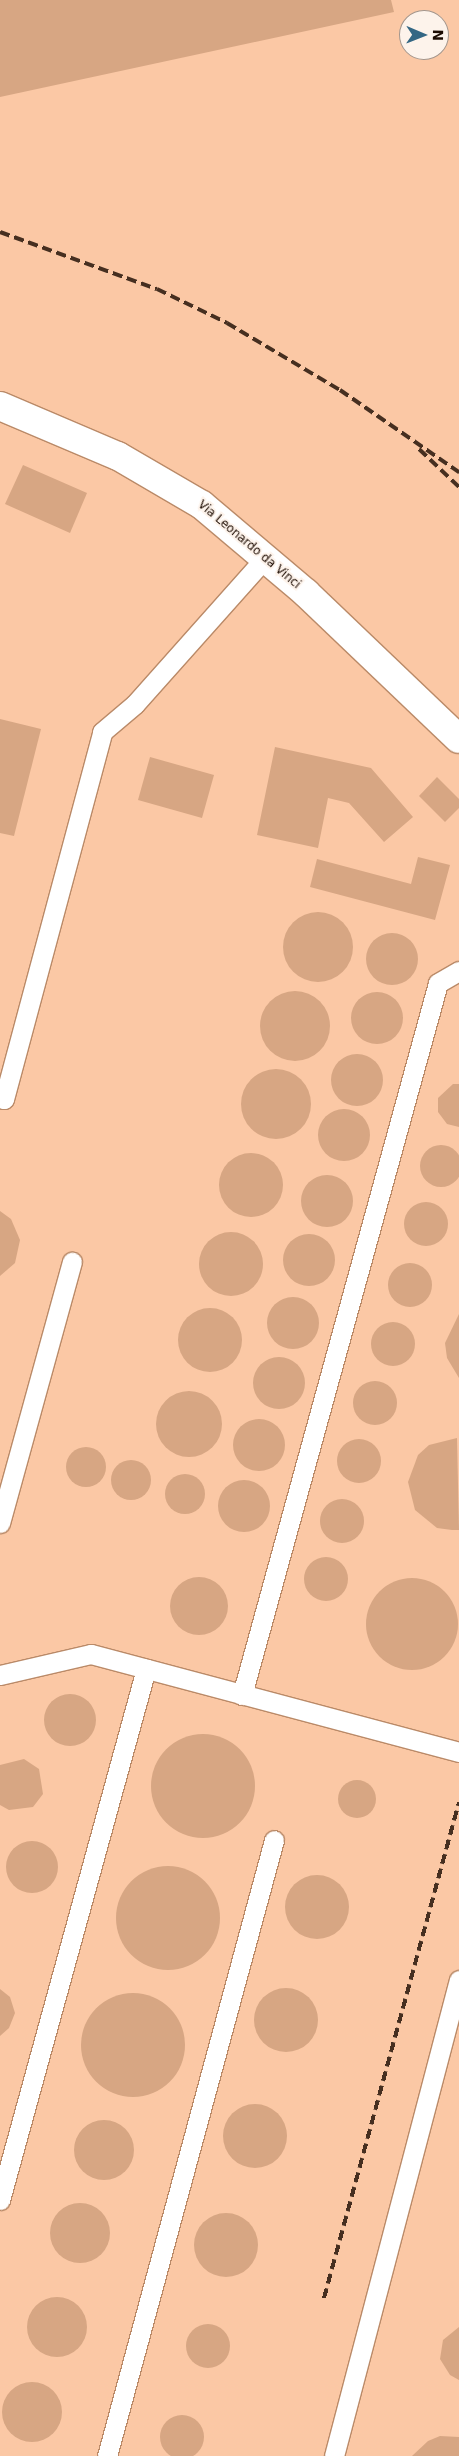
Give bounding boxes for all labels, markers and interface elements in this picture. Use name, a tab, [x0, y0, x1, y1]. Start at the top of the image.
north arrow	[399, 10, 449, 60]
text: N	[430, 29, 446, 41]
street label: Via Leonardo da Vinci	[195, 498, 303, 592]

